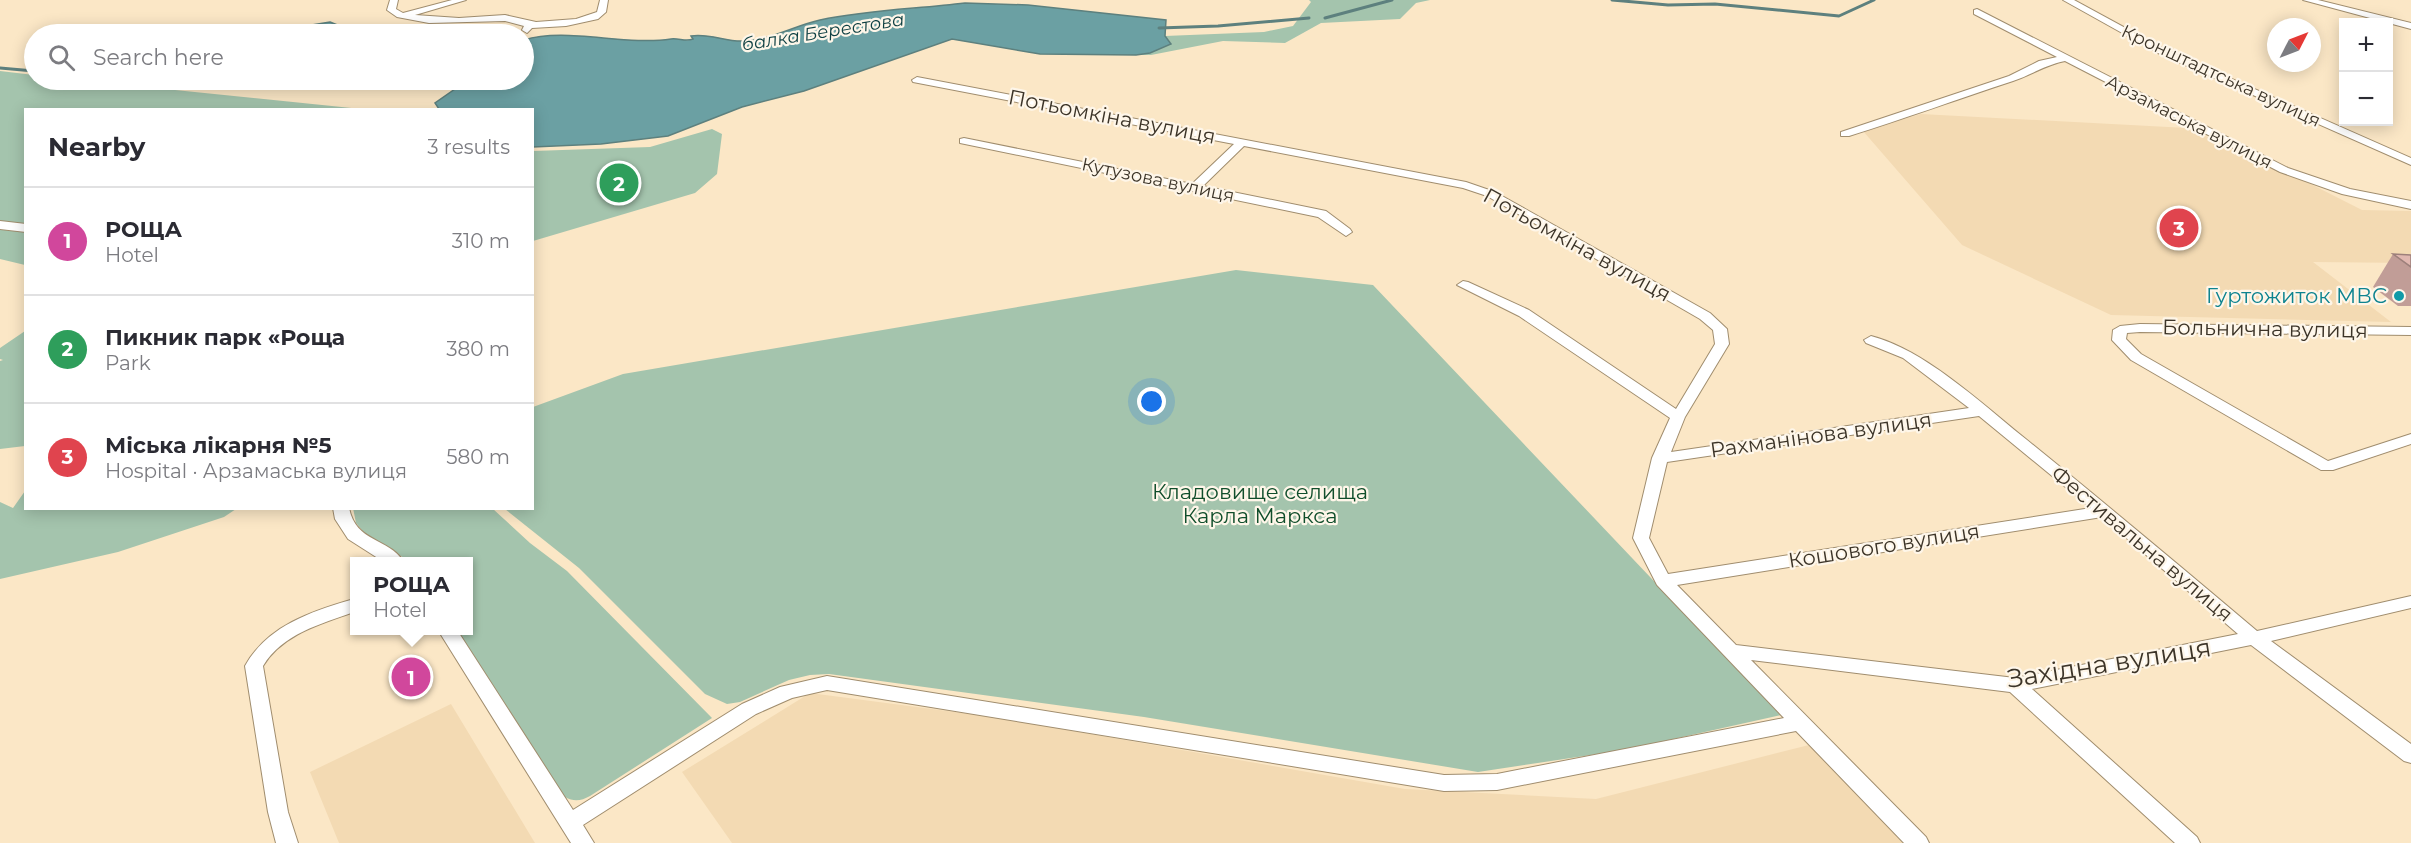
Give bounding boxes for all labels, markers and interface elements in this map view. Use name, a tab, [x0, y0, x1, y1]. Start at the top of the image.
water label: балка Берестова	[740, 8, 906, 56]
north arrow	[2267, 18, 2321, 72]
map controls	[2339, 18, 2393, 126]
button: +	[2339, 18, 2393, 72]
street label: Кронштадтська вулиця	[2118, 20, 2324, 132]
search box	[24, 24, 534, 90]
icon: search	[45, 41, 78, 74]
text: Search here	[93, 44, 224, 71]
street label: Арзамаська вулиця	[2102, 70, 2276, 174]
button: −	[2339, 72, 2393, 126]
street label: Потьомкіна вулиця	[1006, 84, 1218, 149]
text: Nearby	[48, 131, 145, 163]
text: 3 results	[427, 135, 510, 159]
street label: Кутузова вулиця	[1080, 153, 1236, 207]
pin: 2	[600, 160, 638, 206]
street label: Потьомкіна вулиця	[1479, 183, 1675, 307]
pin: 3	[2160, 206, 2198, 250]
text: РОЩА	[105, 216, 182, 243]
text: 1	[64, 229, 71, 253]
text: 310 m	[452, 229, 510, 253]
text: Hotel	[105, 243, 159, 267]
place label: Гуртожиток МВС	[2206, 283, 2387, 308]
marker: Гуртожиток МВС	[2392, 289, 2406, 303]
street label: Больнична вулиця	[2162, 314, 2368, 343]
text: Пикник парк «Роща	[105, 324, 345, 351]
text: 2	[62, 337, 73, 361]
text: 380 m	[446, 337, 510, 361]
text: Park	[105, 351, 151, 375]
your location	[1137, 387, 1166, 416]
street label: Рахманінова вулиця	[1709, 407, 1933, 462]
text: Міська лікарня №5	[105, 432, 332, 459]
text: 3	[62, 445, 73, 469]
text: 580 m	[446, 445, 510, 469]
text: Hospital · Арзамаська вулиця	[105, 459, 407, 483]
street label: Фестивальна вулиця	[2047, 460, 2238, 627]
park label: Кладовище селища Карла Маркса	[1152, 479, 1368, 528]
street label: Кошового вулиця	[1786, 518, 1981, 573]
popup	[350, 557, 473, 635]
text: РОЩА	[373, 571, 450, 598]
text: Hotel	[373, 598, 427, 622]
street label: Західна вулиця	[2005, 631, 2213, 695]
pin: 1	[392, 654, 430, 700]

